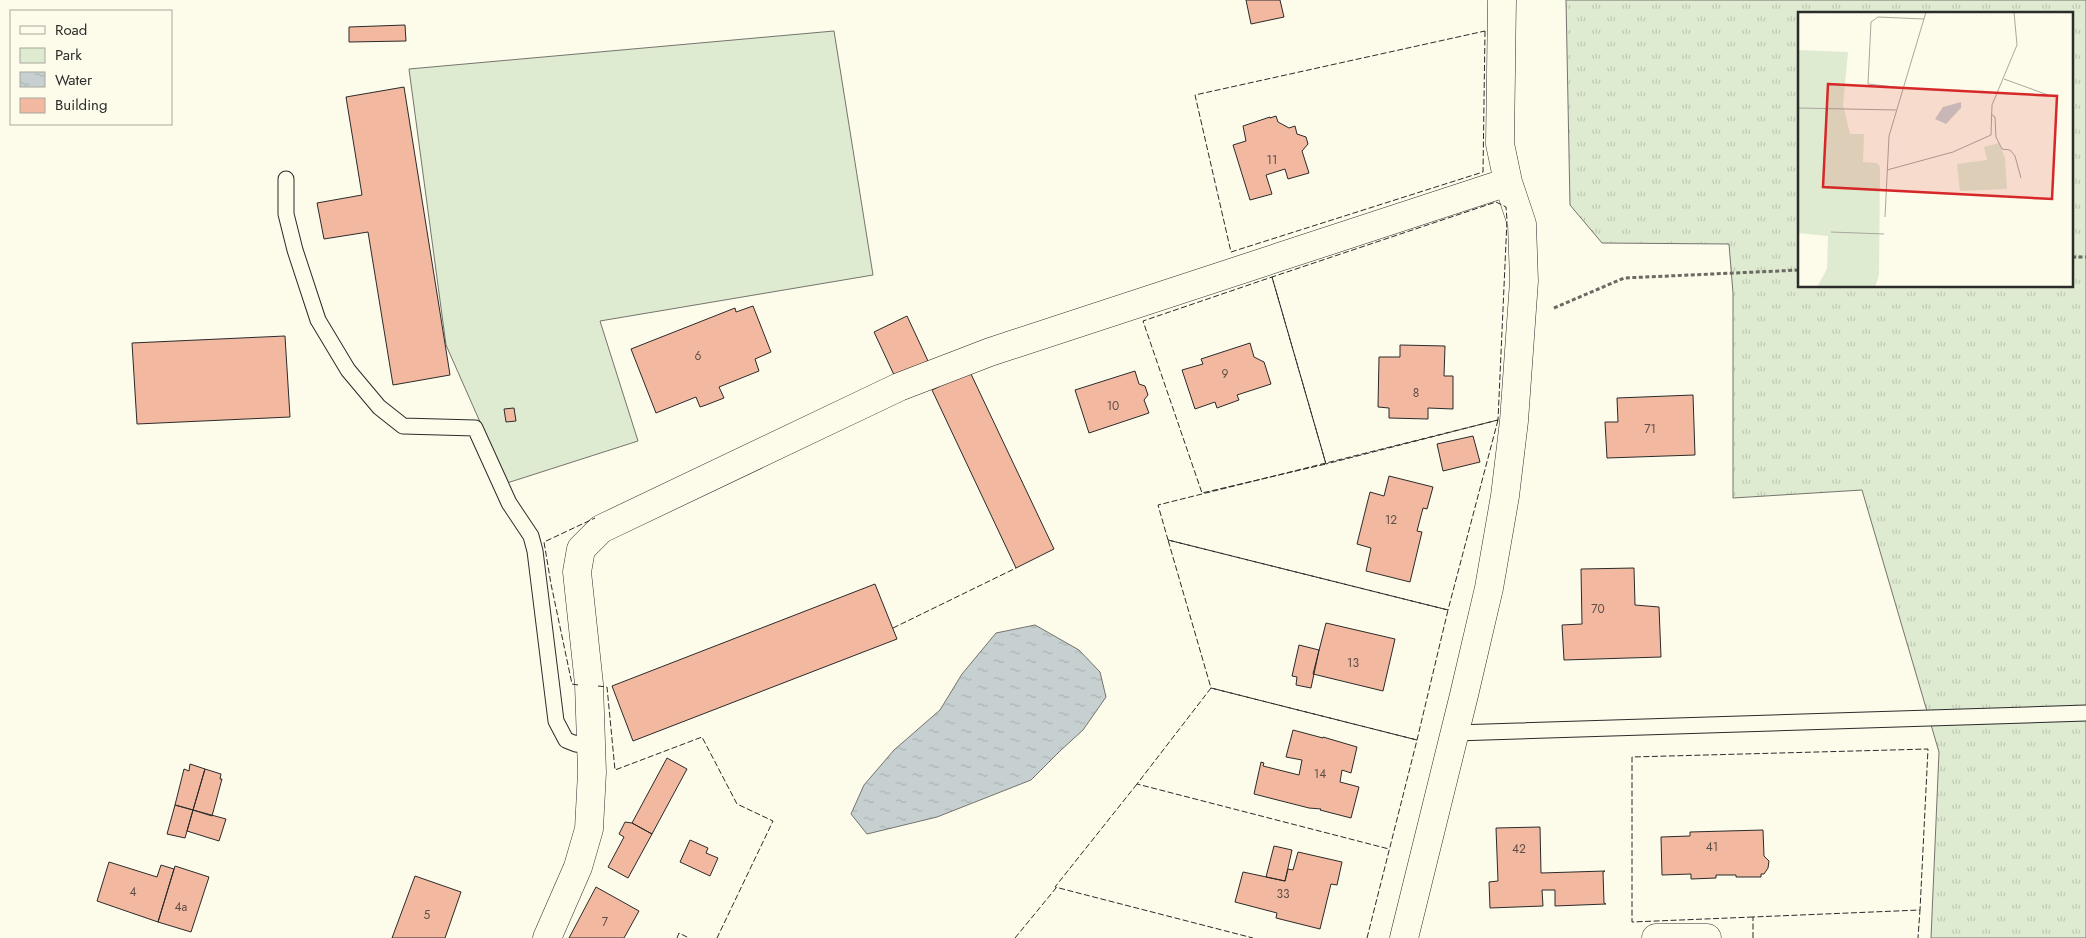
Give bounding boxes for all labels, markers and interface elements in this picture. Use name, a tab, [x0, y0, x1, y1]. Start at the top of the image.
legend	[10, 10, 172, 125]
inset map	[1798, 12, 2074, 288]
text: Road	[55, 19, 87, 41]
text: Park	[55, 44, 82, 66]
text: Water	[55, 69, 93, 91]
text: Building	[55, 94, 107, 116]
house number: 11	[1267, 151, 1277, 169]
house number: 6	[695, 347, 702, 365]
house number: 9	[1222, 365, 1229, 383]
house number: 8	[1413, 384, 1419, 402]
house number: 10	[1107, 397, 1119, 415]
house number: 71	[1644, 420, 1656, 438]
house number: 12	[1385, 511, 1397, 529]
house number: 70	[1591, 600, 1605, 618]
house number: 13	[1347, 654, 1359, 672]
house number: 14	[1314, 765, 1326, 783]
house number: 41	[1706, 838, 1718, 856]
house number: 42	[1512, 840, 1526, 858]
house number: 4	[130, 883, 137, 901]
house number: 33	[1276, 885, 1290, 903]
house number: 4a	[175, 898, 188, 916]
house number: 5	[424, 906, 431, 924]
house number: 7	[602, 913, 609, 931]

